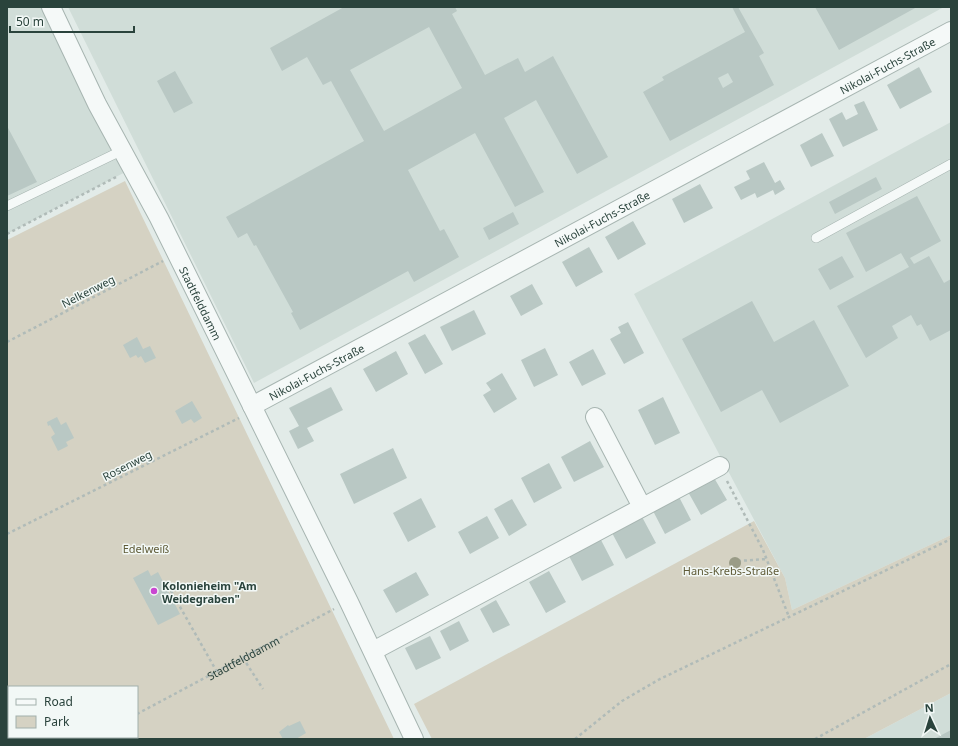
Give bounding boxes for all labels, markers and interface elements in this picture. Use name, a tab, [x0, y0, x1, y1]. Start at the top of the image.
scale bar	[10, 8, 134, 34]
text: 50 m	[16, 13, 44, 30]
street label: Nikolai-Fuchs-Straße	[837, 33, 938, 97]
street label: Nikolai-Fuchs-Straße	[551, 187, 652, 250]
street label: Stadtfelddamm	[177, 264, 226, 342]
street label: Nelkenweg	[59, 271, 117, 311]
street label: Nikolai-Fuchs-Straße	[266, 340, 367, 403]
street label: Rosenweg	[100, 446, 154, 484]
park label: Edelweiß	[123, 541, 169, 556]
park label: Hans-Krebs-Straße	[683, 563, 779, 578]
place label: Kolonieheim "Am Weidegraben"	[162, 578, 257, 606]
marker: Kolonieheim "Am Weidegraben"	[149, 586, 159, 596]
street label: Stadtfelddamm	[204, 632, 282, 683]
legend	[8, 686, 138, 738]
text: Road	[44, 693, 73, 710]
north arrow	[910, 698, 950, 738]
text: N	[924, 700, 934, 715]
text: Park	[44, 713, 70, 730]

